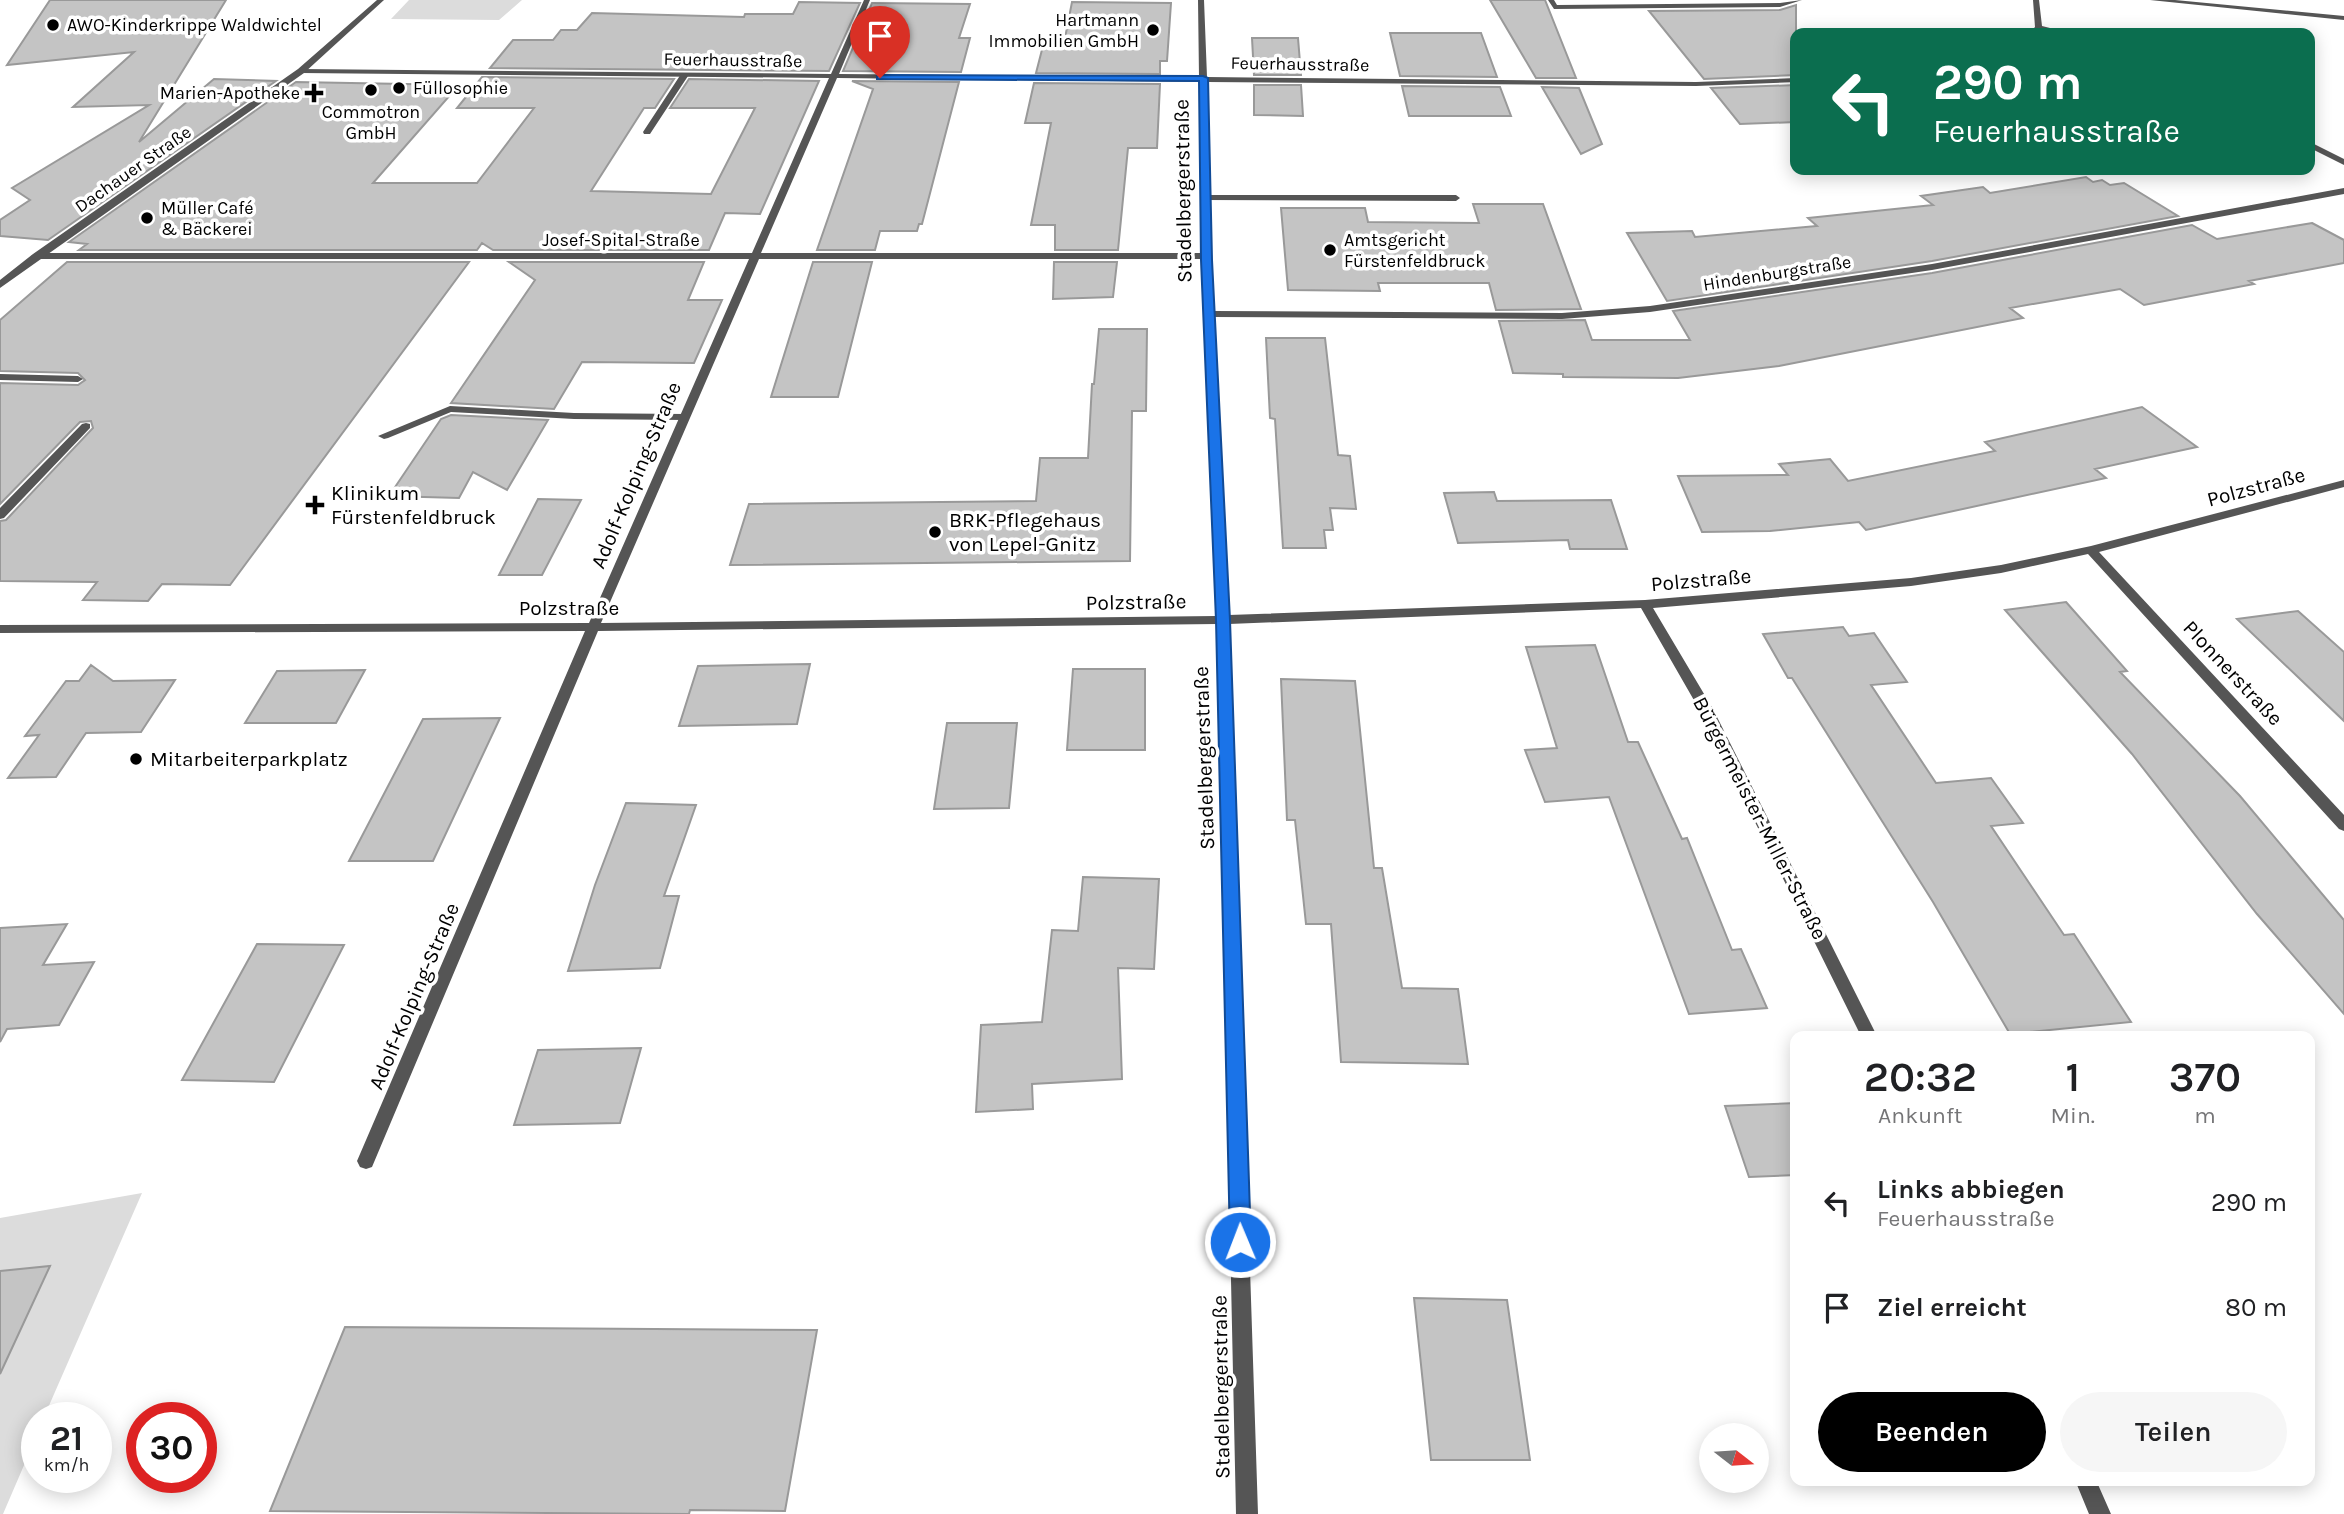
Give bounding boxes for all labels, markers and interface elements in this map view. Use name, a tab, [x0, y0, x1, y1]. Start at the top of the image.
pin	[850, 6, 910, 78]
place label: Hartmann Immobilien GmbH	[989, 9, 1139, 52]
place label: AWO-Kinderkrippe Waldwichtel	[67, 14, 322, 36]
marker: AWO-Kinderkrippe Waldwichtel	[45, 17, 61, 33]
icon: arrive	[861, 17, 899, 55]
marker: Hartmann Immobilien GmbH	[1145, 22, 1161, 38]
street label: Feuerhausstraße	[663, 48, 803, 72]
street label: Feuerhausstraße	[1230, 52, 1370, 76]
text: 290 m	[1933, 54, 2082, 111]
icon: left	[1818, 56, 1909, 147]
place label: Füllosophie	[413, 77, 508, 99]
marker: Füllosophie	[391, 80, 407, 96]
place label: Marien-Apotheke	[160, 82, 300, 104]
marker: Commotron GmbH	[363, 82, 379, 98]
marker: Marien-Apotheke	[306, 85, 322, 101]
street label: Stadelbergerstraße	[1169, 99, 1197, 283]
place label: Commotron GmbH	[322, 101, 420, 144]
text: Feuerhausstraße	[1933, 113, 2180, 150]
street label: Dachauer Straße	[71, 121, 195, 217]
place label: Müller Café & Bäckerei	[161, 197, 254, 240]
marker: Müller Café & Bäckerei	[139, 210, 155, 226]
street label: Josef-Spital-Straße	[542, 229, 700, 251]
place label: Amtsgericht Fürstenfeldbruck	[1344, 229, 1485, 272]
marker: Amtsgericht Fürstenfeldbruck	[1322, 242, 1338, 258]
street label: Hindenburgstraße	[1701, 250, 1853, 296]
street label: Adolf-Kolping-Straße	[586, 378, 686, 572]
street label: Polzstraße	[2204, 462, 2308, 512]
place label: Klinikum Fürstenfeldbruck	[331, 481, 496, 529]
marker: Klinikum Fürstenfeldbruck	[305, 495, 325, 515]
place label: BRK-Pflegehaus von Lepel-Gnitz	[949, 508, 1101, 556]
marker: BRK-Pflegehaus von Lepel-Gnitz	[927, 524, 943, 540]
street label: Polzstraße	[1650, 564, 1752, 596]
street label: Polzstraße	[1085, 589, 1187, 615]
street label: Polzstraße	[519, 596, 619, 620]
street label: Plonnerstraße	[2178, 616, 2288, 730]
street label: Stadelbergerstraße	[1189, 666, 1219, 850]
street label: Bürgermeister-Miller-Straße	[1688, 693, 1832, 943]
place label: Mitarbeiterparkplatz	[150, 747, 348, 771]
marker: Mitarbeiterparkplatz	[128, 751, 144, 767]
street label: Adolf-Kolping-Straße	[364, 899, 464, 1093]
text: 20:32	[1864, 1052, 1977, 1102]
text: 1	[2065, 1052, 2080, 1102]
text: 370	[2169, 1052, 2241, 1102]
text: Ankunft	[1878, 1102, 1962, 1129]
text: Min.	[2051, 1102, 2095, 1129]
text: m	[2194, 1102, 2216, 1129]
text: Links abbiegen	[1877, 1174, 2065, 1205]
icon: left	[1818, 1184, 1856, 1222]
text: 290 m	[2211, 1187, 2287, 1218]
position arrow	[1203, 1205, 1277, 1279]
text: Feuerhausstraße	[1877, 1205, 2054, 1232]
icon: arrive	[1818, 1289, 1856, 1327]
text: Ziel erreicht	[1877, 1292, 2027, 1323]
text: 80 m	[2225, 1292, 2287, 1323]
street label: Stadelbergerstraße	[1207, 1295, 1235, 1479]
button: Beenden	[1818, 1392, 2046, 1472]
button: Teilen	[2060, 1392, 2287, 1472]
speed limit sign: 30	[126, 1402, 217, 1493]
text: 21	[50, 1418, 83, 1459]
north arrow	[1699, 1423, 1769, 1493]
map controls	[1699, 1423, 1769, 1493]
text: km/h	[44, 1454, 89, 1476]

